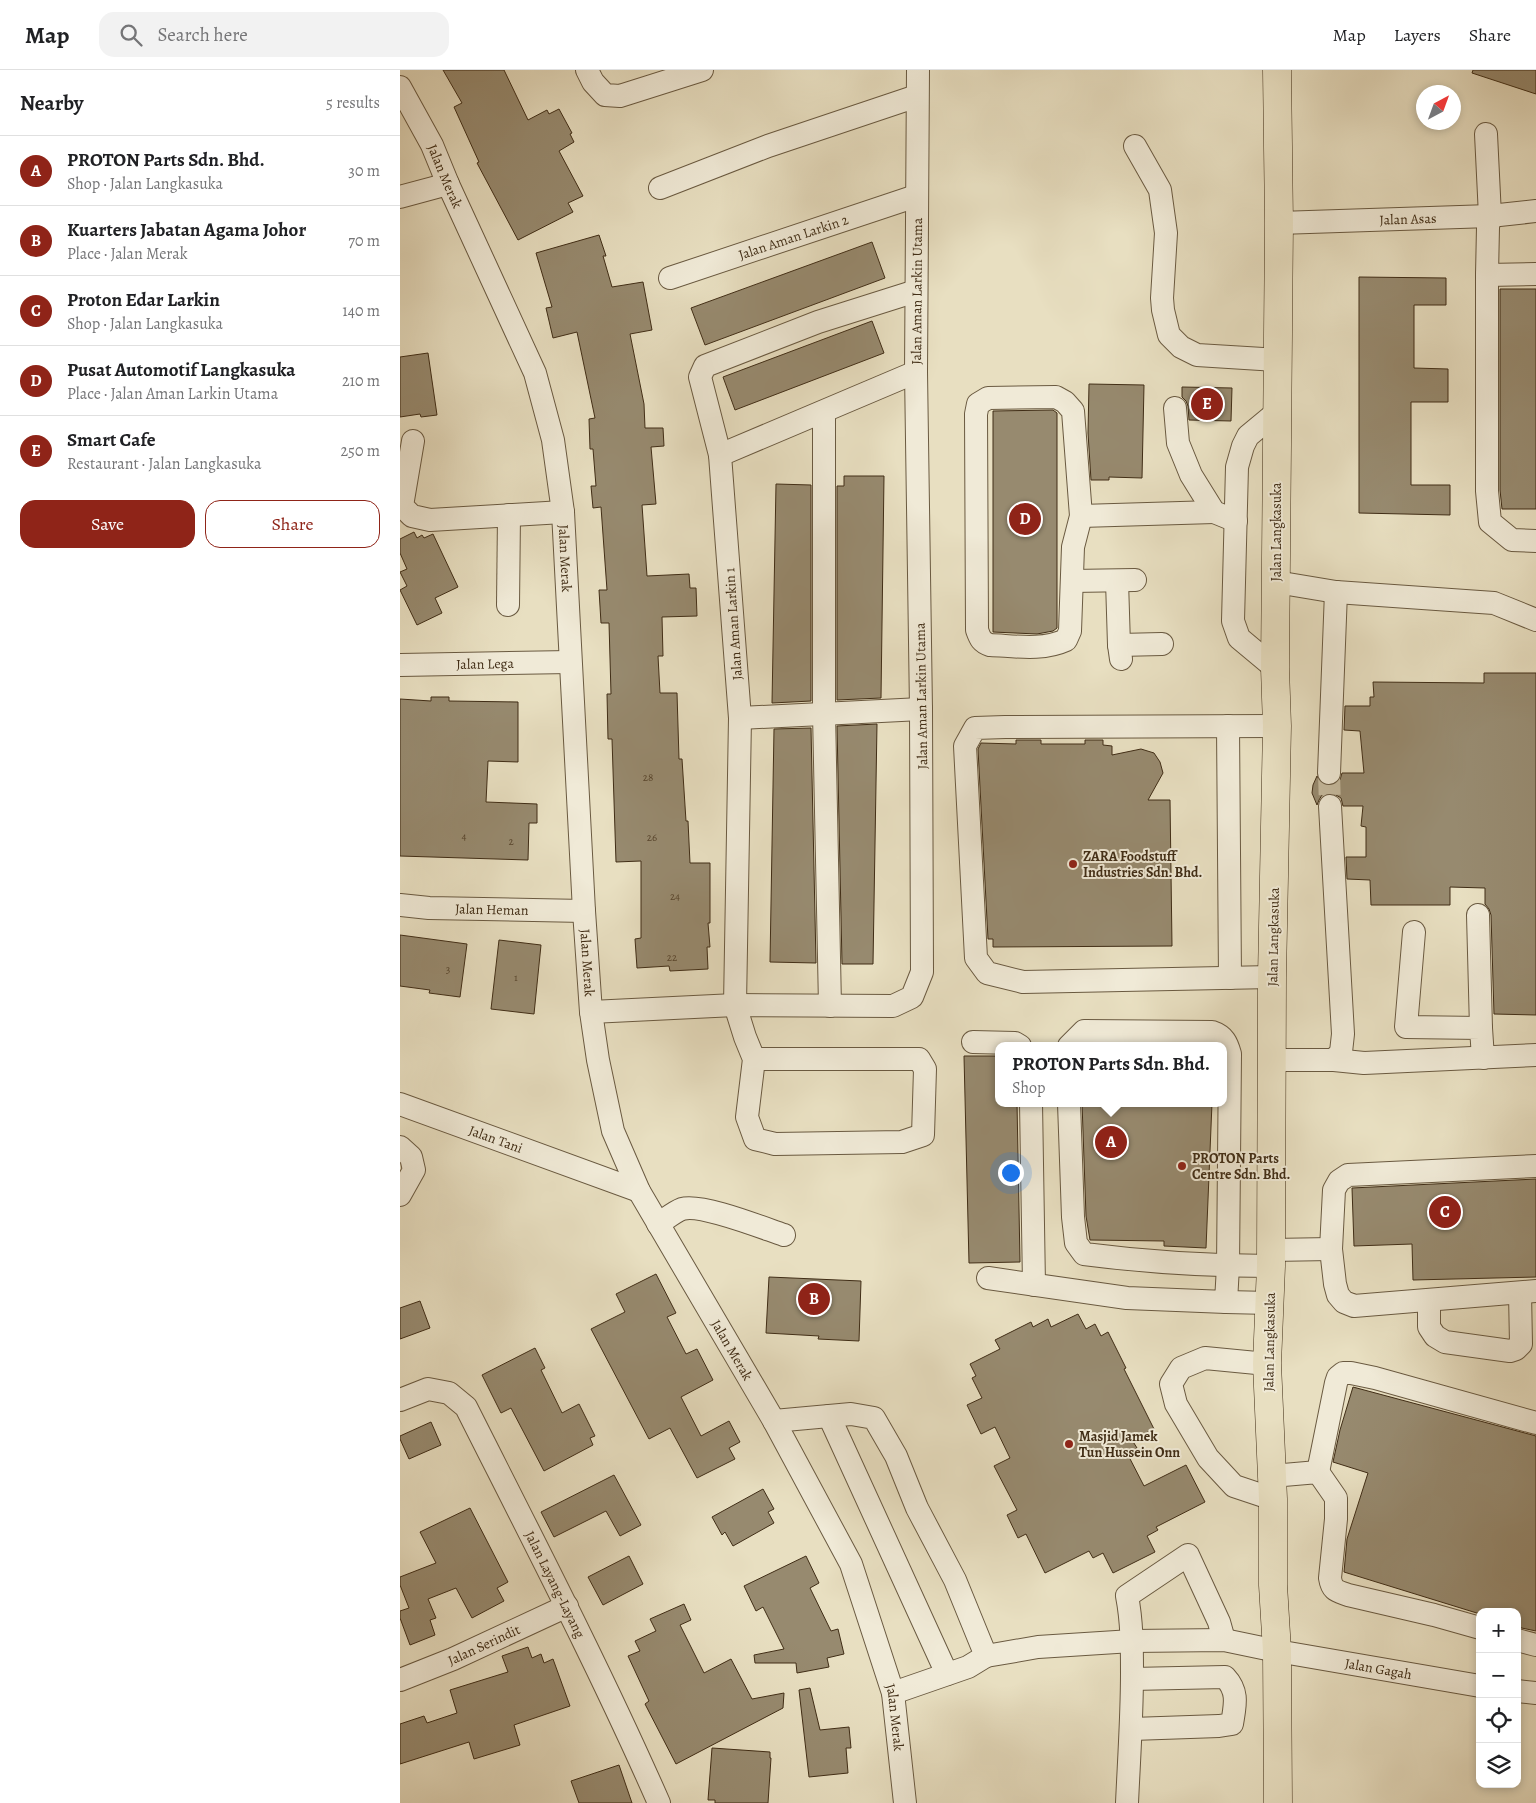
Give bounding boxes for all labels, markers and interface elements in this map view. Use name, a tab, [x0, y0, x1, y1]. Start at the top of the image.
search box	[99, 12, 449, 57]
text: Map	[25, 19, 69, 51]
icon: search	[117, 21, 145, 49]
text: Search here	[157, 22, 248, 48]
text: Map	[1333, 23, 1366, 47]
text: Layers	[1394, 23, 1441, 47]
text: Share	[1469, 23, 1511, 47]
north arrow	[1416, 85, 1461, 130]
text: Nearby	[20, 89, 83, 117]
text: 5 results	[326, 92, 380, 114]
street label: Jalan Merak	[423, 141, 467, 211]
text: PROTON Parts Sdn. Bhd.	[67, 147, 265, 173]
text: A	[31, 160, 41, 182]
text: 30 m	[348, 160, 380, 182]
text: Shop · Jalan Langkasuka	[67, 173, 223, 195]
street label: Jalan Asas	[1379, 209, 1437, 230]
street label: Jalan Aman Larkin 2	[736, 210, 851, 265]
text: Kuarters Jabatan Agama Johor	[67, 217, 306, 243]
street label: Jalan Aman Larkin Utama	[907, 217, 927, 365]
text: B	[31, 230, 41, 252]
text: 70 m	[348, 230, 380, 252]
text: Place · Jalan Merak	[67, 243, 188, 265]
text: Proton Edar Larkin	[67, 287, 220, 313]
text: C	[31, 300, 41, 322]
text: 140 m	[342, 300, 380, 322]
text: Shop · Jalan Langkasuka	[67, 313, 223, 335]
text: Pusat Automotif Langkasuka	[67, 357, 295, 383]
text: D	[30, 370, 42, 392]
text: 210 m	[342, 370, 380, 392]
text: Place · Jalan Aman Larkin Utama	[67, 383, 278, 405]
pin: E	[1191, 385, 1223, 423]
text: Smart Cafe	[67, 427, 156, 453]
text: E	[31, 440, 41, 462]
text: 250 m	[341, 440, 380, 462]
text: Restaurant · Jalan Langkasuka	[67, 453, 261, 475]
street label: Jalan Langkasuka	[1267, 482, 1286, 581]
button: Save	[20, 500, 195, 548]
button: Share	[205, 500, 380, 548]
pin: D	[1009, 500, 1041, 538]
street label: Jalan Merak	[554, 524, 576, 593]
street label: Jalan Aman Larkin 1	[720, 567, 747, 681]
street label: Jalan Aman Larkin Utama	[911, 622, 932, 770]
street label: Jalan Lega	[456, 654, 515, 674]
house number: 28	[643, 770, 653, 785]
house number: 4	[462, 829, 467, 844]
house number: 26	[647, 830, 657, 845]
house number: 2	[508, 834, 514, 849]
place label: ZARA Foodstuff Industries Sdn. Bhd.	[1083, 847, 1202, 882]
marker: ZARA Foodstuff Industries Sdn. Bhd.	[1067, 858, 1079, 870]
street label: Jalan Langkasuka	[1263, 887, 1284, 987]
house number: 24	[670, 889, 680, 904]
street label: Jalan Heman	[455, 900, 529, 920]
street label: Jalan Merak	[575, 928, 599, 997]
house number: 22	[667, 950, 677, 965]
house number: 3	[446, 962, 450, 977]
house number: 1	[514, 970, 518, 985]
popup	[995, 1042, 1227, 1107]
text: PROTON Parts Sdn. Bhd.	[1012, 1051, 1210, 1077]
text: Shop	[1012, 1077, 1045, 1099]
street label: Jalan Tani	[466, 1121, 525, 1158]
pin: A	[1095, 1123, 1127, 1161]
place label: PROTON Parts Centre Sdn. Bhd.	[1192, 1149, 1290, 1184]
your location	[998, 1160, 1024, 1186]
marker: PROTON Parts Centre Sdn. Bhd.	[1176, 1160, 1188, 1172]
pin: C	[1429, 1193, 1461, 1231]
pin: B	[798, 1280, 830, 1318]
street label: Jalan Langkasuka	[1259, 1292, 1280, 1392]
street label: Jalan Merak	[706, 1316, 757, 1384]
place label: Masjid Jamek Tun Hussein Onn	[1079, 1427, 1180, 1462]
marker: Masjid Jamek Tun Hussein Onn	[1063, 1438, 1075, 1450]
street label: Jalan Layang-Layang	[520, 1528, 589, 1641]
map controls	[1476, 1608, 1521, 1788]
button: +	[1476, 1608, 1521, 1653]
street label: Jalan Serindit	[445, 1620, 524, 1670]
button: −	[1476, 1653, 1521, 1698]
street label: Jalan Gagah	[1343, 1654, 1414, 1684]
street label: Jalan Merak	[881, 1681, 908, 1752]
button: locate	[1476, 1698, 1521, 1743]
button: layers	[1476, 1743, 1521, 1788]

